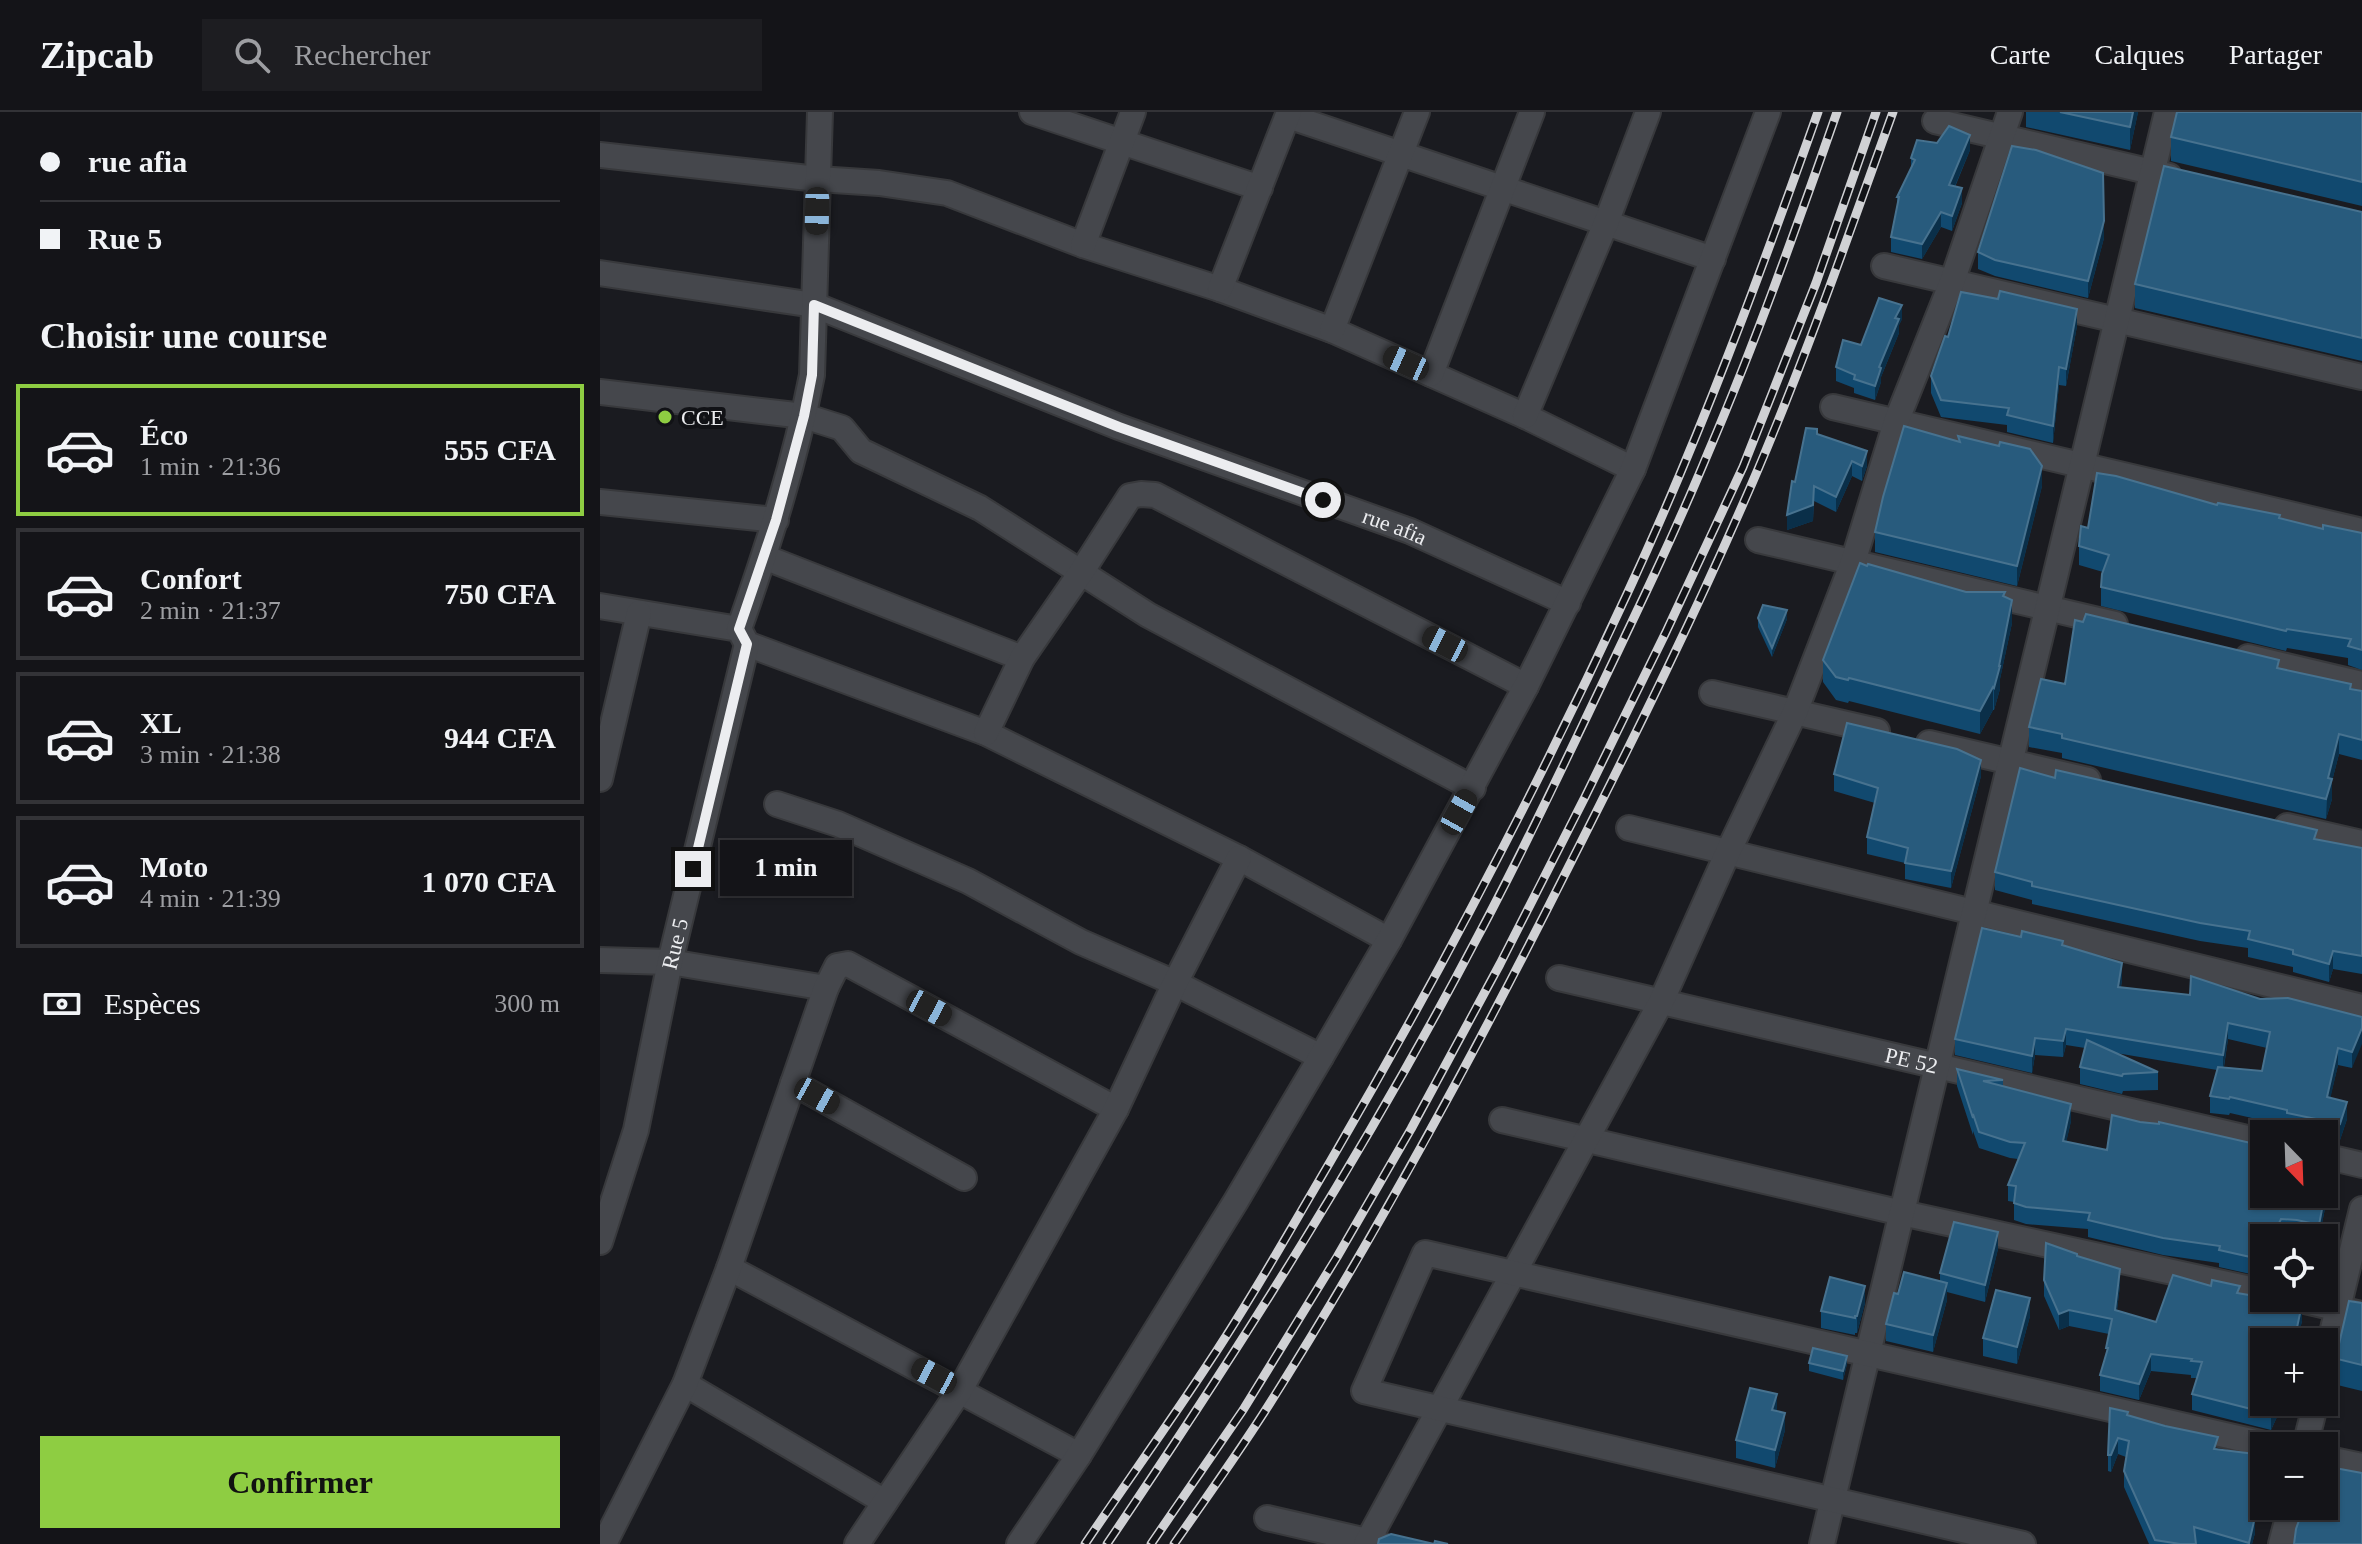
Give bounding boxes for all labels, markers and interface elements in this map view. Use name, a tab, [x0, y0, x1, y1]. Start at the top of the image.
search box	[202, 19, 762, 91]
icon: search	[230, 33, 274, 77]
text: Zipcab	[40, 34, 154, 76]
text: Rechercher	[294, 38, 431, 71]
text: Carte	[1990, 39, 2050, 70]
text: Calques	[2094, 39, 2185, 70]
text: Partager	[2229, 39, 2322, 70]
text: rue afia	[88, 145, 187, 178]
car	[805, 187, 829, 235]
text: Rue 5	[88, 222, 162, 255]
text: Choisir une course	[40, 316, 327, 356]
car	[1379, 342, 1433, 384]
place label: CCE	[681, 405, 724, 430]
marker: CCE	[656, 408, 674, 426]
icon: car	[44, 414, 116, 486]
text: Éco	[140, 418, 188, 451]
text: 555 CFA	[444, 433, 556, 466]
text: 1 min · 21:36	[140, 452, 281, 481]
route start	[1305, 482, 1341, 518]
street label: rue afia	[1359, 503, 1431, 550]
icon: car	[44, 558, 116, 630]
text: Confort	[140, 562, 242, 595]
text: 750 CFA	[444, 577, 556, 610]
text: 2 min · 21:37	[140, 596, 281, 625]
car	[1418, 622, 1472, 666]
icon: car	[44, 702, 116, 774]
text: XL	[140, 706, 182, 739]
text: 944 CFA	[444, 721, 556, 754]
text: 3 min · 21:38	[140, 740, 281, 769]
car	[1437, 785, 1481, 839]
callout: 1 min	[721, 841, 853, 897]
icon: car	[44, 846, 116, 918]
text: Moto	[140, 850, 208, 883]
route end	[675, 851, 711, 887]
text: 1 min	[755, 853, 817, 882]
text: 1 070 CFA	[422, 865, 556, 898]
text: 4 min · 21:39	[140, 884, 281, 913]
street label: Rue 5	[657, 916, 693, 972]
icon: cash	[40, 982, 84, 1026]
car	[902, 986, 956, 1030]
text: Espèces	[104, 987, 201, 1020]
text: 300 m	[494, 989, 560, 1018]
street label: PE 52	[1883, 1042, 1940, 1079]
car	[790, 1074, 844, 1118]
north arrow	[2250, 1120, 2338, 1208]
map controls	[2250, 1120, 2338, 1520]
button: locate	[2250, 1224, 2338, 1312]
button: +	[2250, 1328, 2338, 1416]
car	[907, 1354, 961, 1398]
button: −	[2250, 1432, 2338, 1520]
button: Confirmer	[40, 1436, 560, 1528]

